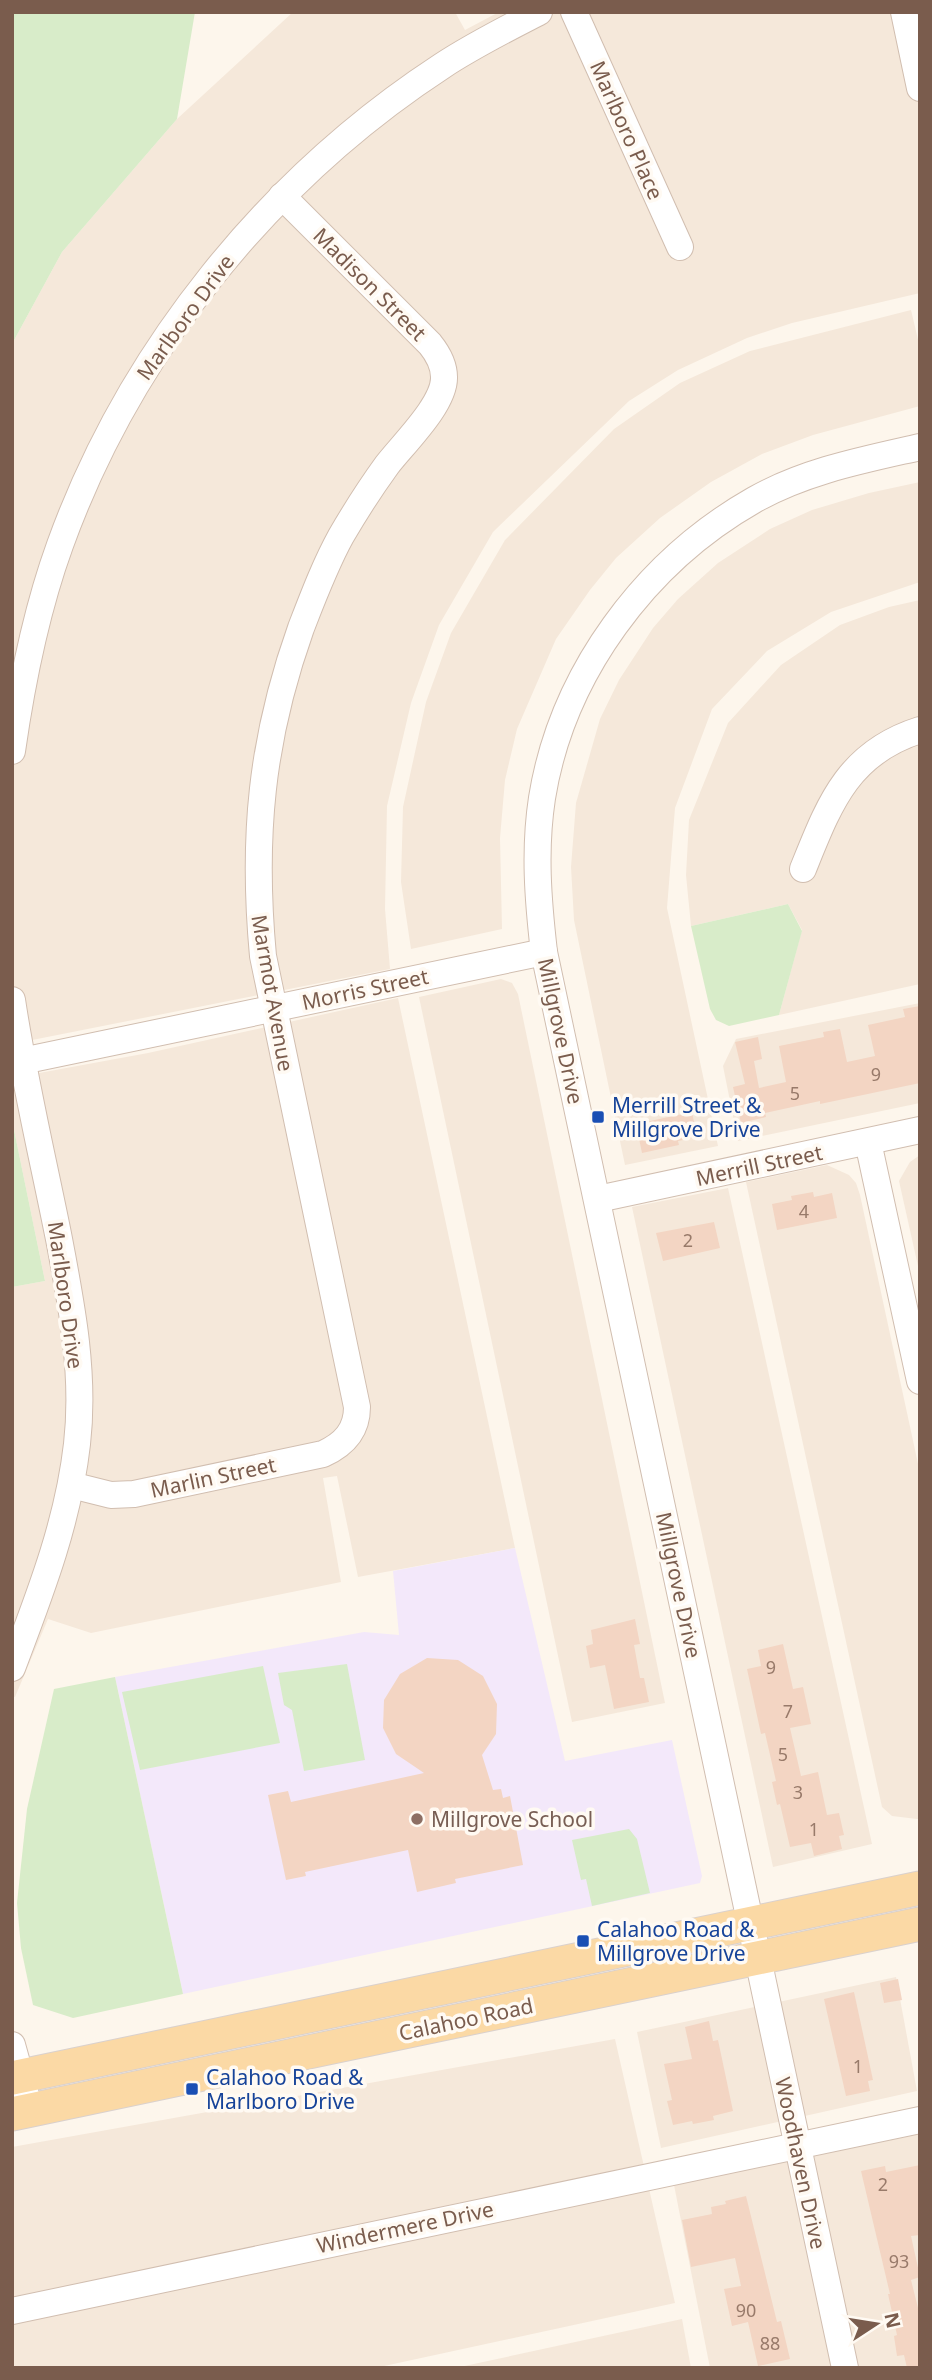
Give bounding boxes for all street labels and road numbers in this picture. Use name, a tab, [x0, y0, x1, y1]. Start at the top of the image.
street label: Marlboro Place	[584, 56, 670, 204]
street label: Madison Street	[307, 221, 433, 347]
street label: Marlboro Drive	[130, 249, 240, 385]
street label: Marmot Avenue	[245, 912, 301, 1074]
street label: Millgrove Drive	[532, 955, 590, 1107]
street label: Morris Street	[299, 962, 431, 1016]
street label: Merrill Street	[693, 1138, 825, 1192]
street label: Marlboro Drive	[42, 1219, 90, 1371]
street label: Marlin Street	[148, 1450, 279, 1504]
street label: Millgrove Drive	[650, 1509, 708, 1661]
street label: Calahoo Road	[396, 1991, 536, 2047]
street label: Woodhaven Drive	[769, 2074, 833, 2252]
street label: Windermere Drive	[314, 2195, 496, 2259]

